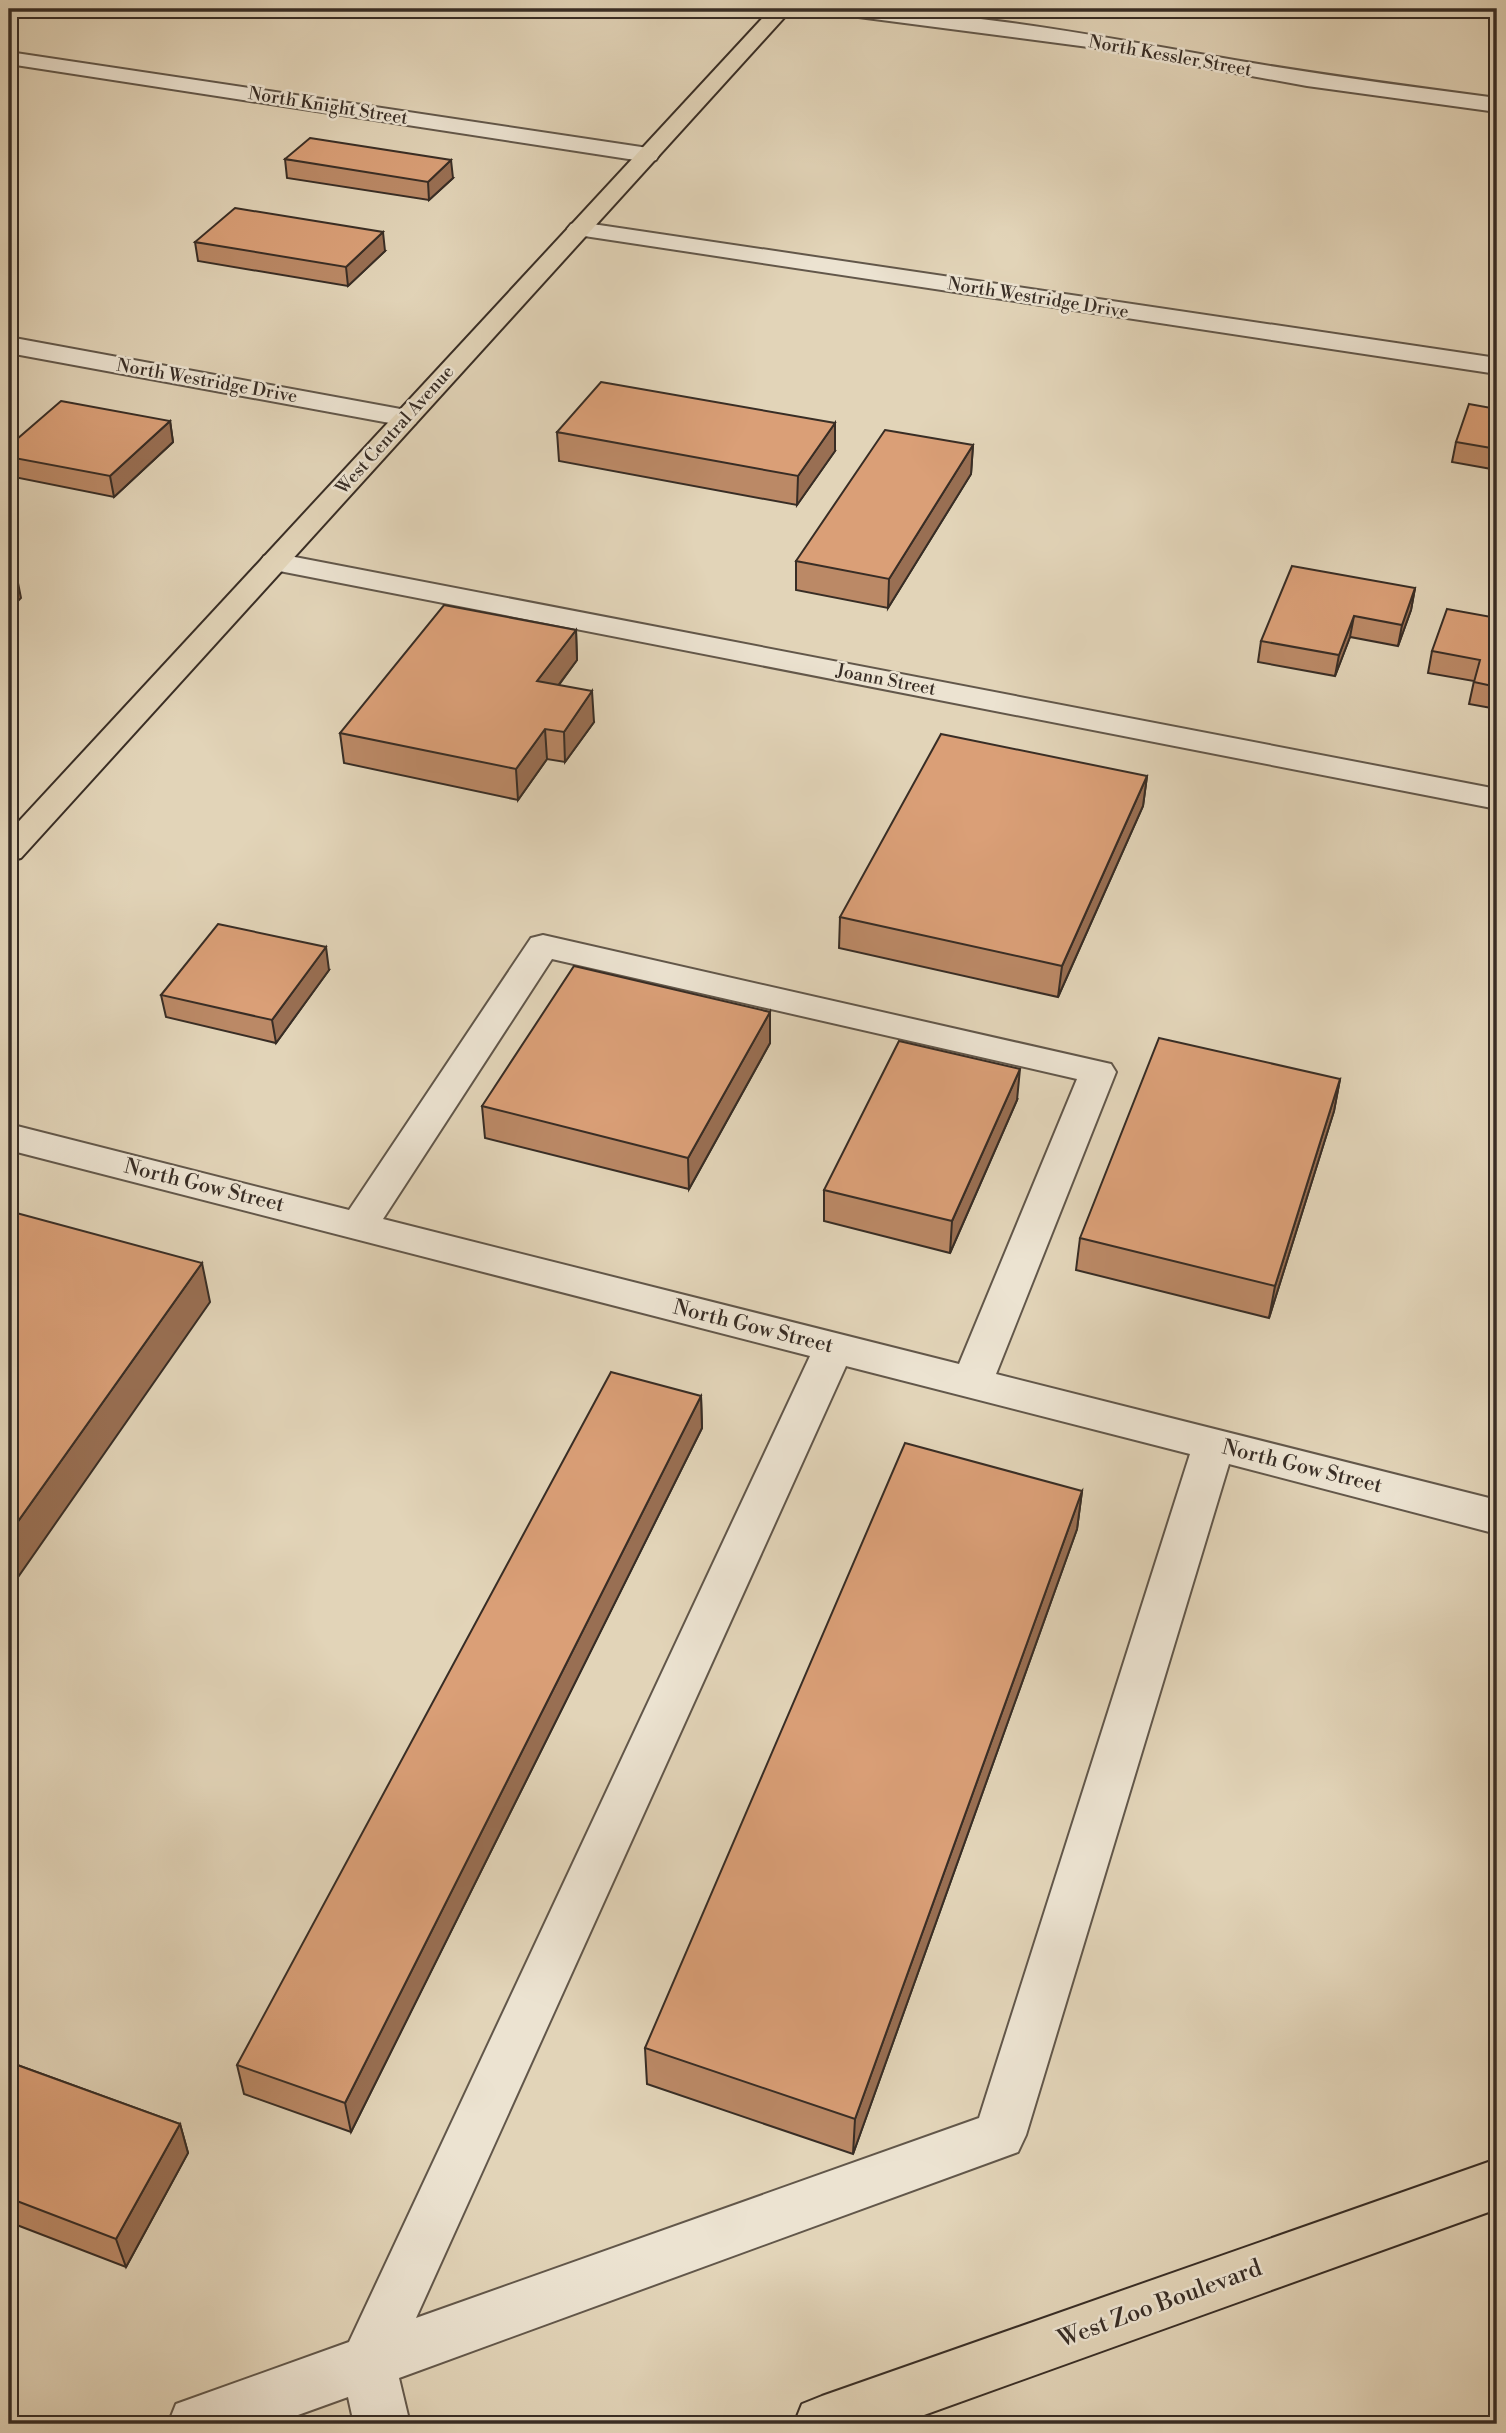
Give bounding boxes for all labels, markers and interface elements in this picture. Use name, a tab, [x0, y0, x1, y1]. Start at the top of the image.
street label: North Kessler Street	[1087, 30, 1254, 82]
street label: North Knight Street	[246, 82, 410, 130]
street label: North Westridge Drive	[946, 272, 1130, 324]
street label: North Westridge Drive	[115, 354, 299, 408]
street label: West Central Avenue	[330, 361, 459, 500]
street label: Joann Street	[833, 659, 938, 701]
street label: North Gow Street	[121, 1154, 287, 1219]
street label: North Gow Street	[670, 1295, 836, 1360]
street label: North Gow Street	[1219, 1435, 1385, 1500]
street label: West Zoo Boulevard	[1053, 2253, 1267, 2355]

